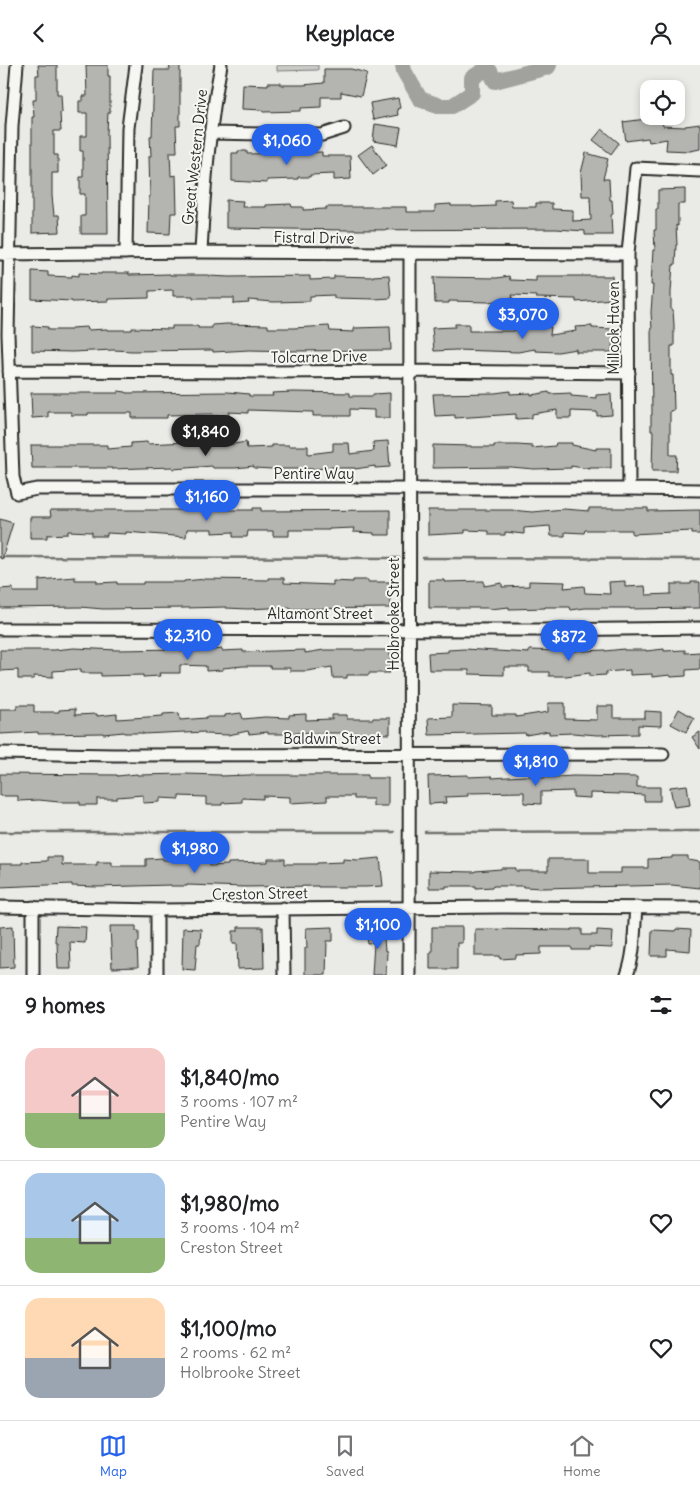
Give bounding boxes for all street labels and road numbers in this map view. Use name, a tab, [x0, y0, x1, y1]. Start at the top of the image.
street label: Great Western Drive	[178, 88, 211, 226]
street label: Fistral Drive	[274, 227, 354, 248]
street label: Millook Haven	[604, 281, 623, 375]
street label: Tolcarne Drive	[270, 346, 367, 367]
street label: Pentire Way	[274, 464, 354, 483]
street label: Holbrooke Street	[384, 558, 403, 670]
street label: Altamont Street	[267, 604, 373, 623]
street label: Baldwin Street	[283, 729, 381, 748]
street label: Creston Street	[212, 883, 308, 904]

